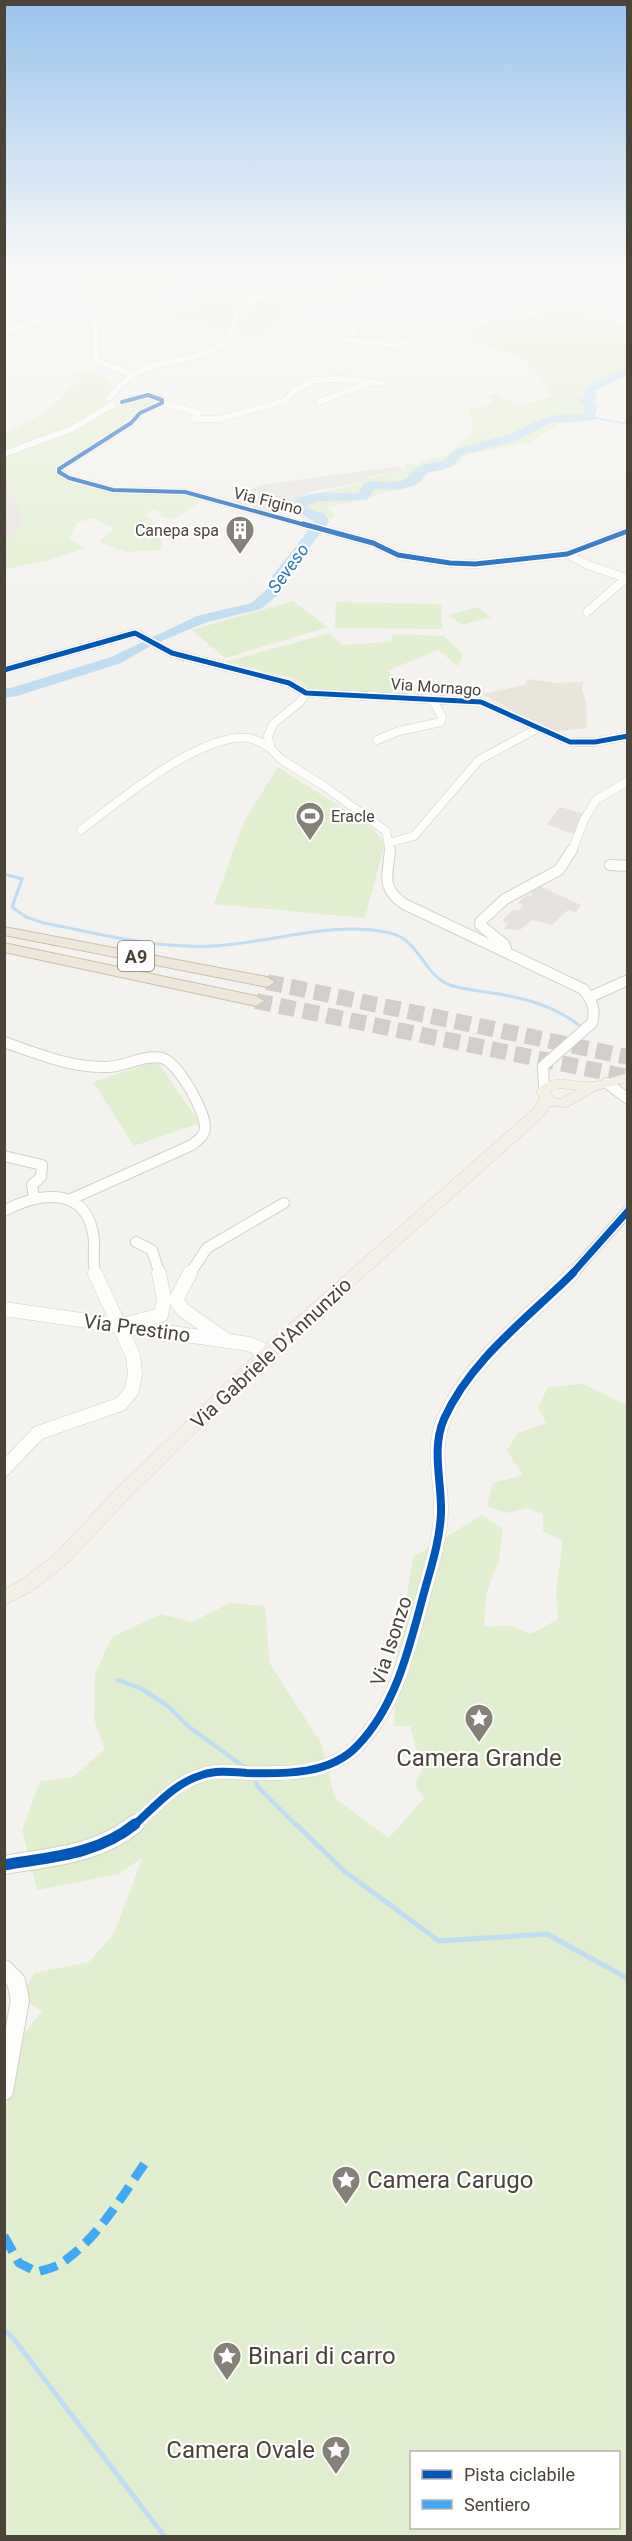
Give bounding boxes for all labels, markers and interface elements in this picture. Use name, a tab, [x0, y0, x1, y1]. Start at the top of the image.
street label: Via Figino	[232, 483, 304, 519]
building icon: Canepa spa	[224, 514, 256, 556]
place label: Canepa spa	[135, 521, 219, 540]
water label: Seveso	[263, 539, 313, 597]
street label: Via Mornago	[390, 674, 482, 700]
sports icon: Eracle	[294, 800, 326, 842]
place label: Eracle	[331, 807, 375, 826]
road number: A9	[118, 941, 154, 971]
street label: Via Gabriele D'Annunzio	[186, 1272, 356, 1434]
street label: Via Prestino	[82, 1309, 192, 1347]
street label: Via Isonzo	[365, 1593, 417, 1689]
place icon: Camera Grande	[463, 1702, 495, 1744]
place label: Camera Grande	[396, 1744, 562, 1772]
place icon: Camera Carugo	[330, 2164, 362, 2206]
place label: Camera Carugo	[367, 2166, 533, 2194]
place icon: Binari di carro	[211, 2340, 243, 2382]
place label: Binari di carro	[248, 2342, 396, 2370]
place icon: Camera Ovale	[320, 2434, 352, 2476]
place label: Camera Ovale	[166, 2436, 315, 2464]
legend	[410, 2451, 620, 2529]
text: Pista ciclabile	[464, 2464, 575, 2485]
text: Sentiero	[464, 2494, 530, 2515]

